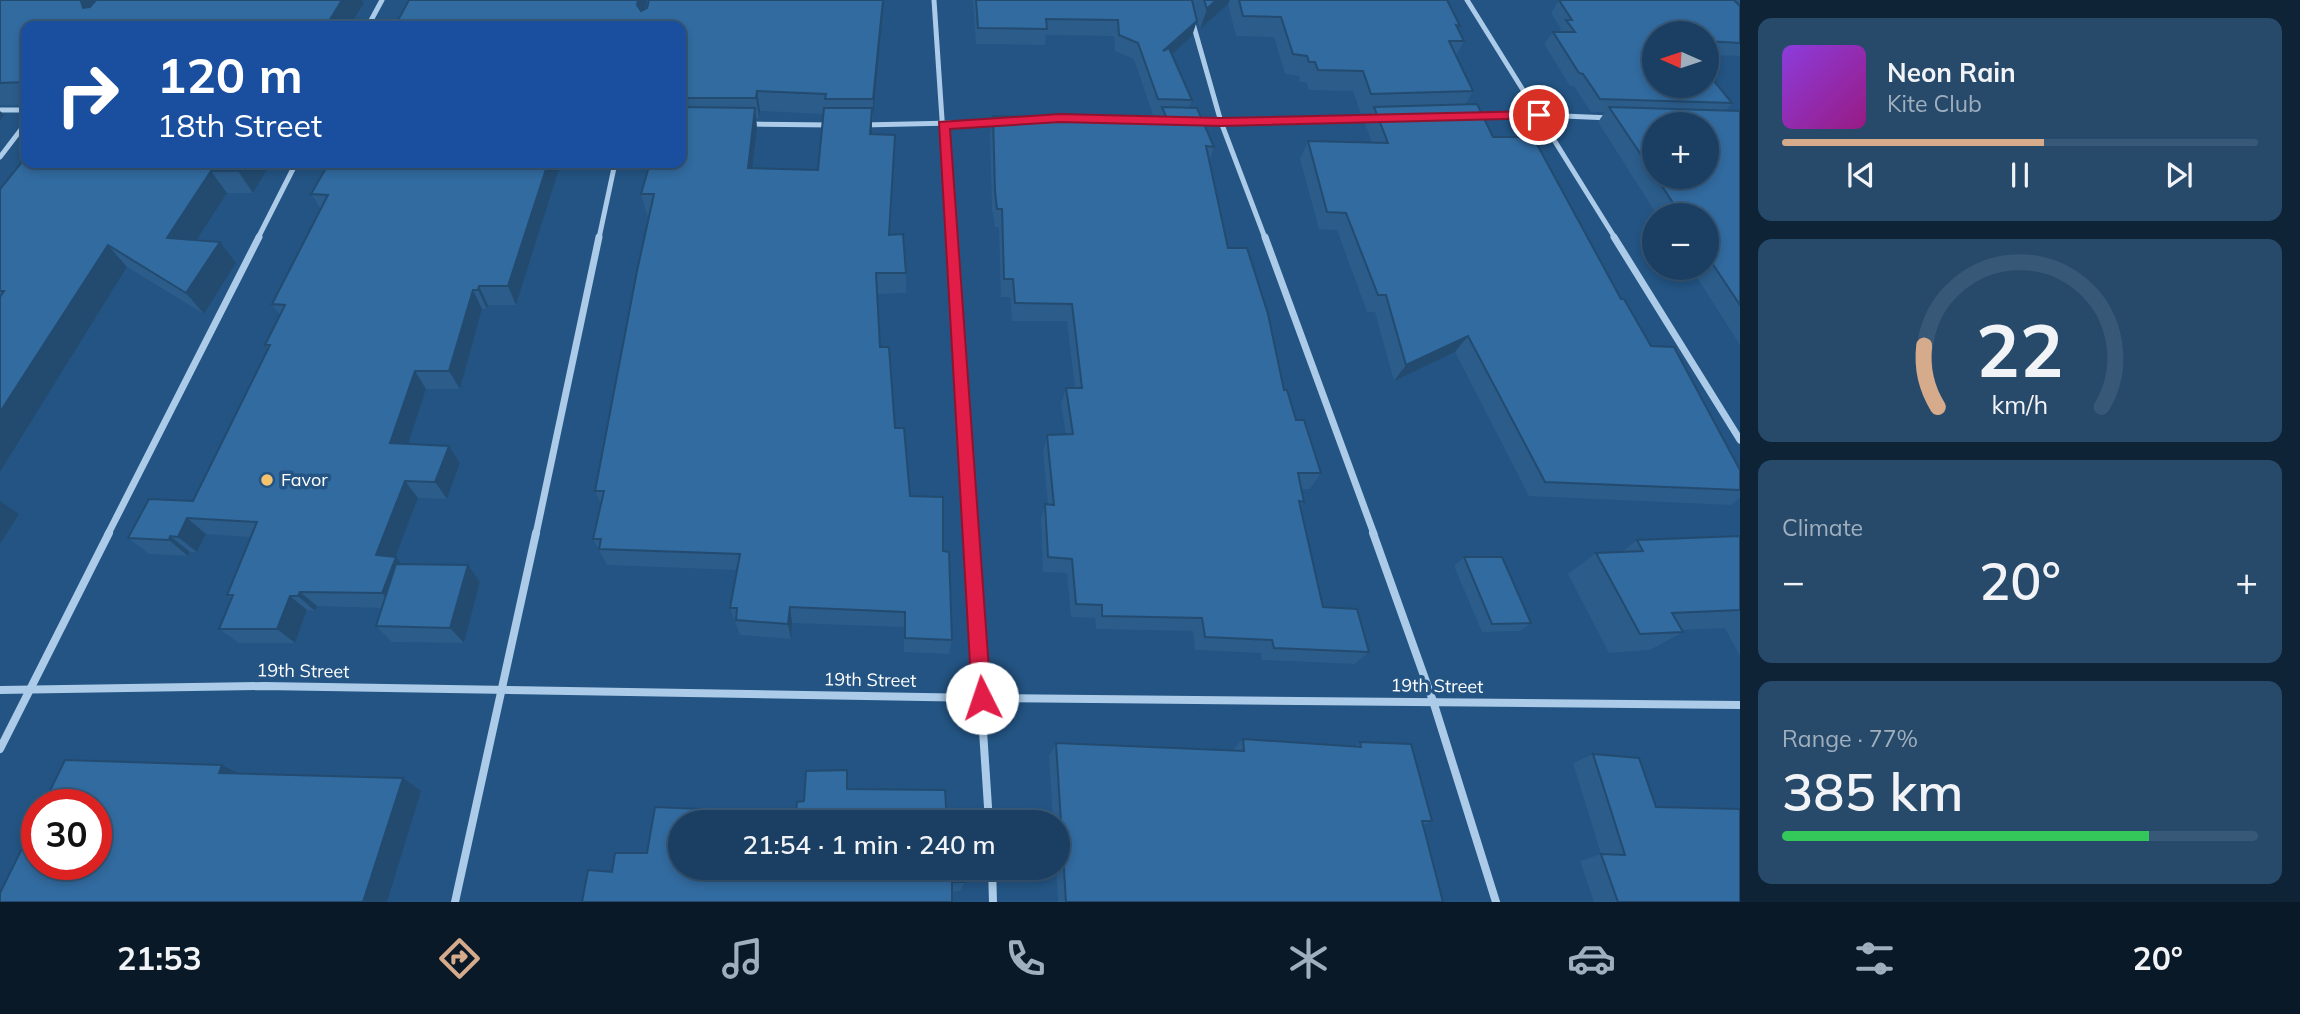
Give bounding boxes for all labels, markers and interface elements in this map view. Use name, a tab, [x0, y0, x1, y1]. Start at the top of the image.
north arrow	[1642, 21, 1718, 98]
map controls	[1642, 21, 1719, 280]
text: 120 m	[157, 44, 303, 105]
icon: right	[42, 49, 133, 140]
text: Neon Rain	[1887, 56, 2016, 89]
pin	[1509, 85, 1569, 145]
text: Kite Club	[1887, 89, 1982, 118]
icon: arrive	[1520, 96, 1558, 134]
text: 18th Street	[157, 105, 322, 145]
button: +	[1642, 112, 1719, 189]
icon: previous	[1842, 156, 1880, 194]
icon: pause	[2001, 156, 2039, 194]
icon: next	[2160, 156, 2198, 194]
button: −	[1642, 203, 1719, 280]
text: 22	[1976, 304, 2064, 395]
text: km/h	[1992, 388, 2048, 419]
place label: Favor	[281, 468, 328, 491]
marker: Favor	[259, 472, 275, 488]
text: Climate	[1782, 513, 1863, 542]
text: 20°	[1979, 548, 2061, 613]
text: −	[1782, 557, 1805, 605]
text: +	[2235, 557, 2258, 605]
street label: 19th Street	[256, 658, 350, 683]
position arrow	[945, 661, 1019, 735]
street label: 19th Street	[823, 667, 917, 692]
street label: 19th Street	[1390, 673, 1484, 698]
text: Range · 77%	[1782, 724, 1918, 753]
text: 385 km	[1782, 759, 1963, 824]
speed limit sign: 30	[21, 789, 112, 880]
text: 21:54 · 1 min · 240 m	[742, 828, 996, 861]
icon: directions	[435, 934, 484, 983]
icon: music	[718, 934, 767, 983]
icon: phone	[1001, 934, 1050, 983]
icon: climate	[1284, 934, 1333, 983]
icon: car	[1567, 934, 1616, 983]
icon: filters	[1850, 934, 1899, 983]
text: 21:53	[117, 938, 202, 978]
text: 20°	[2132, 938, 2183, 978]

